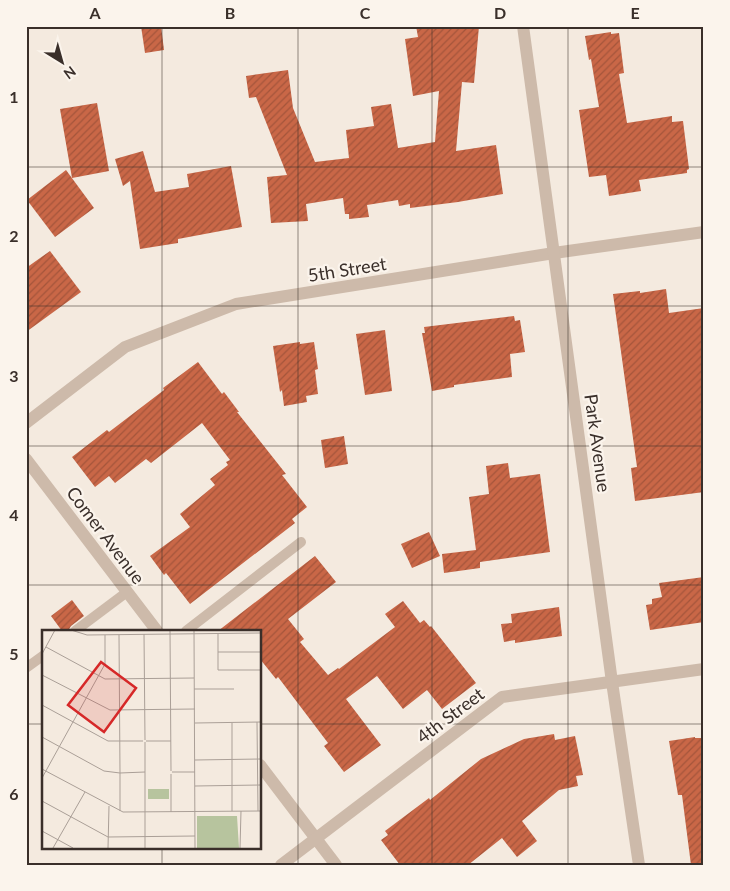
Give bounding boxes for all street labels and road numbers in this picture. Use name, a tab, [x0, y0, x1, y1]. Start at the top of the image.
street label: 5th Street	[306, 252, 388, 286]
street label: Park Avenue	[580, 393, 616, 493]
street label: Comer Avenue	[62, 482, 150, 588]
street label: 4th Street	[412, 682, 489, 748]

